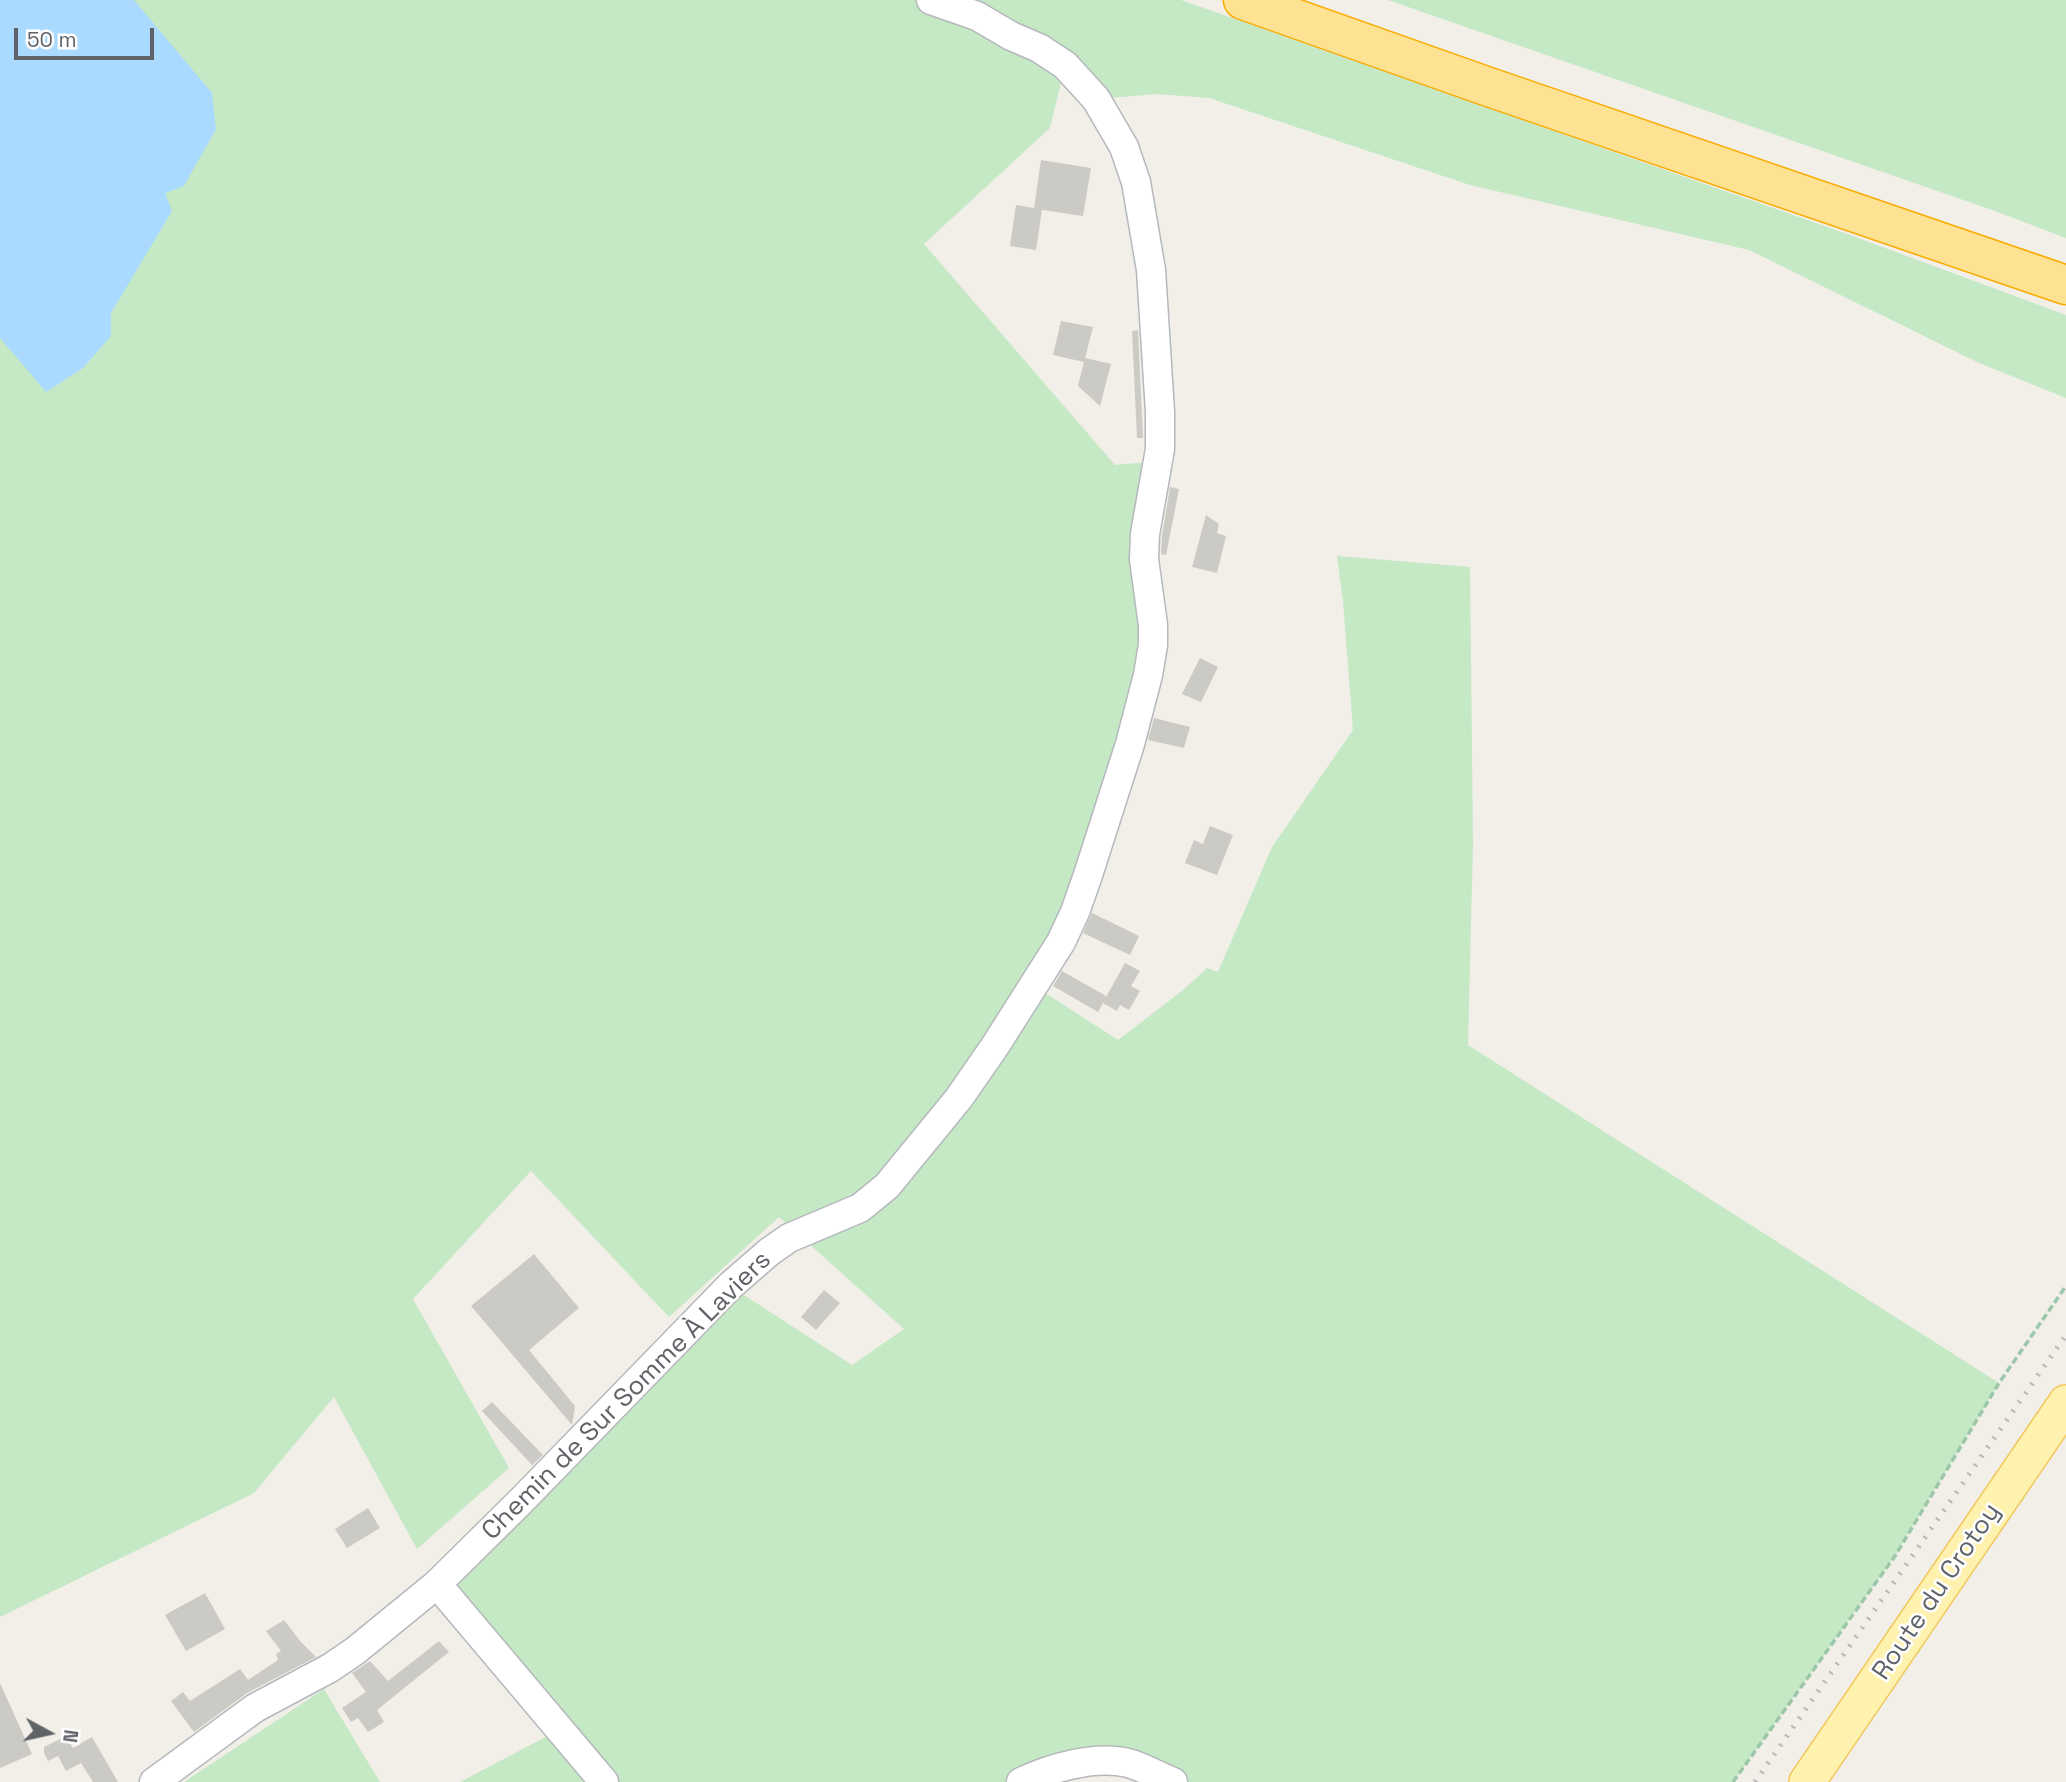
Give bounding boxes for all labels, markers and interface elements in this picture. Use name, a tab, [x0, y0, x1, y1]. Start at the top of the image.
scale bar	[18, 14, 158, 58]
text: 50 m	[27, 26, 77, 53]
street label: Chemin de Sur Somme À Laviers	[476, 1245, 778, 1547]
street label: Route du Crotoy	[1866, 1498, 2008, 1686]
north arrow	[14, 1698, 84, 1768]
text: N	[57, 1728, 84, 1744]

